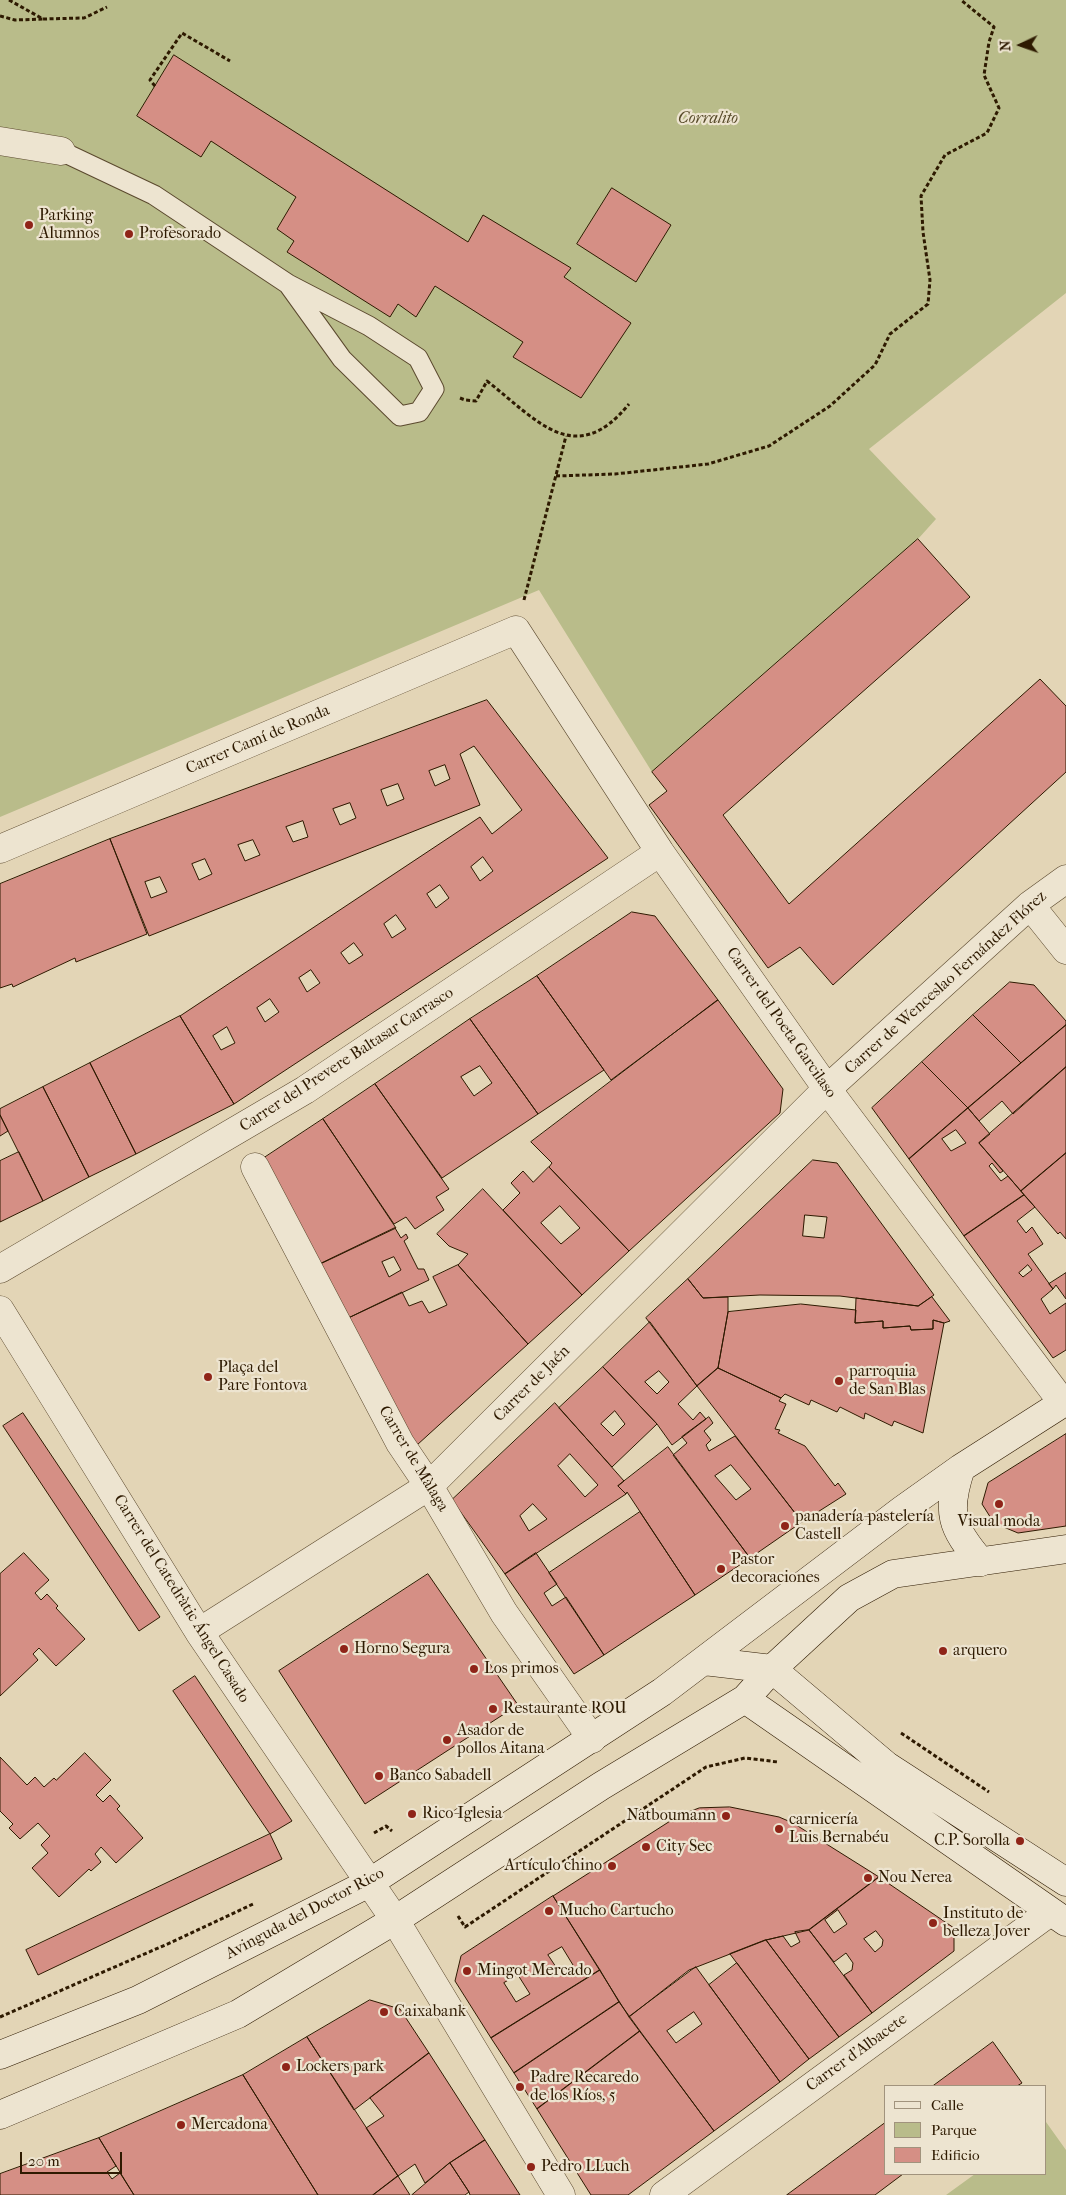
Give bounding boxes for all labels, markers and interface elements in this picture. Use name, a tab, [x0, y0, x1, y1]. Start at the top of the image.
north arrow	[996, 20, 1046, 70]
text: N	[997, 40, 1014, 52]
park label: Corralito	[678, 109, 738, 129]
place label: Parking Alumnos	[39, 206, 99, 244]
marker: Parking Alumnos	[23, 219, 35, 231]
place label: Profesorado	[139, 224, 221, 244]
marker: Profesorado	[123, 228, 135, 240]
street label: Carrer Camí de Ronda	[183, 701, 333, 779]
street label: Carrer de Wenceslao Fernández Flórez	[841, 887, 1051, 1079]
street label: Carrer del Poeta Garcilaso	[722, 944, 840, 1102]
street label: Carrer del Prevere Baltasar Carrasco	[236, 984, 458, 1136]
street label: Carrer de Jaén	[490, 1342, 574, 1426]
place label: Plaça del Pare Fontova	[218, 1358, 307, 1396]
place label: parroquia de San Blas	[849, 1362, 926, 1400]
marker: Plaça del Pare Fontova	[202, 1371, 214, 1383]
marker: parroquia de San Blas	[833, 1375, 845, 1387]
street label: Carrer de Màlaga	[374, 1403, 452, 1515]
street label: Carrer del Catedràtic Ángel Casado	[109, 1491, 253, 1707]
marker: Visual moda	[993, 1498, 1005, 1510]
place label: panadería-pastelería Castell	[795, 1507, 934, 1545]
place label: Visual moda	[958, 1512, 1040, 1532]
marker: panadería-pastelería Castell	[779, 1520, 791, 1532]
place label: Pastor decoraciones	[731, 1550, 820, 1588]
marker: Pastor decoraciones	[715, 1563, 727, 1575]
place label: Horno Segura	[354, 1639, 450, 1659]
place label: arquero	[953, 1641, 1007, 1661]
marker: Horno Segura	[338, 1643, 350, 1655]
marker: arquero	[937, 1645, 949, 1657]
place label: Los primos	[484, 1659, 559, 1679]
marker: Los primos	[468, 1663, 480, 1675]
place label: Restaurante ROU	[503, 1699, 627, 1719]
marker: Restaurante ROU	[487, 1703, 499, 1715]
place label: Asador de pollos Aitana	[457, 1721, 545, 1759]
marker: Asador de pollos Aitana	[441, 1734, 453, 1746]
place label: Banco Sabadell	[389, 1766, 491, 1786]
marker: Banco Sabadell	[373, 1770, 385, 1782]
place label: Rico-Iglesia	[422, 1804, 502, 1824]
place label: Natboumann	[626, 1806, 716, 1826]
marker: Rico-Iglesia	[406, 1808, 418, 1820]
marker: Natboumann	[720, 1810, 732, 1822]
place label: carnicería Luis Bernabéu	[789, 1810, 889, 1848]
marker: carnicería Luis Bernabéu	[773, 1823, 785, 1835]
place label: C.P. Sorolla	[934, 1831, 1010, 1851]
marker: C.P. Sorolla	[1014, 1835, 1026, 1847]
place label: City Sec	[656, 1837, 712, 1857]
marker: City Sec	[640, 1841, 652, 1853]
place label: Artículo chino	[504, 1856, 602, 1876]
marker: Artículo chino	[606, 1860, 618, 1872]
street label: Avinguda del Doctor Rico	[223, 1864, 387, 1964]
place label: Nou Nerea	[878, 1868, 952, 1888]
marker: Nou Nerea	[862, 1872, 874, 1884]
place label: Mucho Cartucho	[559, 1901, 674, 1921]
place label: Instituto de belleza Jover	[943, 1904, 1030, 1942]
marker: Mucho Cartucho	[543, 1905, 555, 1917]
marker: Instituto de belleza Jover	[927, 1917, 939, 1929]
place label: Mingot Mercado	[477, 1961, 592, 1981]
marker: Mingot Mercado	[461, 1965, 473, 1977]
place label: Caixabank	[394, 2002, 466, 2022]
marker: Caixabank	[378, 2006, 390, 2018]
street label: Carrer d'Albacete	[803, 2010, 911, 2096]
place label: Lockers park	[296, 2057, 384, 2077]
marker: Lockers park	[280, 2061, 292, 2073]
place label: Padre Recaredo de los Ríos, 5	[530, 2068, 639, 2106]
marker: Padre Recaredo de los Ríos, 5	[514, 2081, 526, 2093]
legend	[884, 2085, 1046, 2175]
text: Calle	[931, 2096, 964, 2114]
place label: Mercadona	[191, 2115, 268, 2135]
marker: Mercadona	[175, 2119, 187, 2131]
text: Parque	[931, 2121, 977, 2139]
scale bar	[22, 2142, 125, 2174]
text: Edificio	[931, 2146, 980, 2164]
text: 20 m	[28, 2152, 60, 2170]
place label: Pedro LLuch	[541, 2157, 629, 2177]
marker: Pedro LLuch	[525, 2161, 537, 2173]

